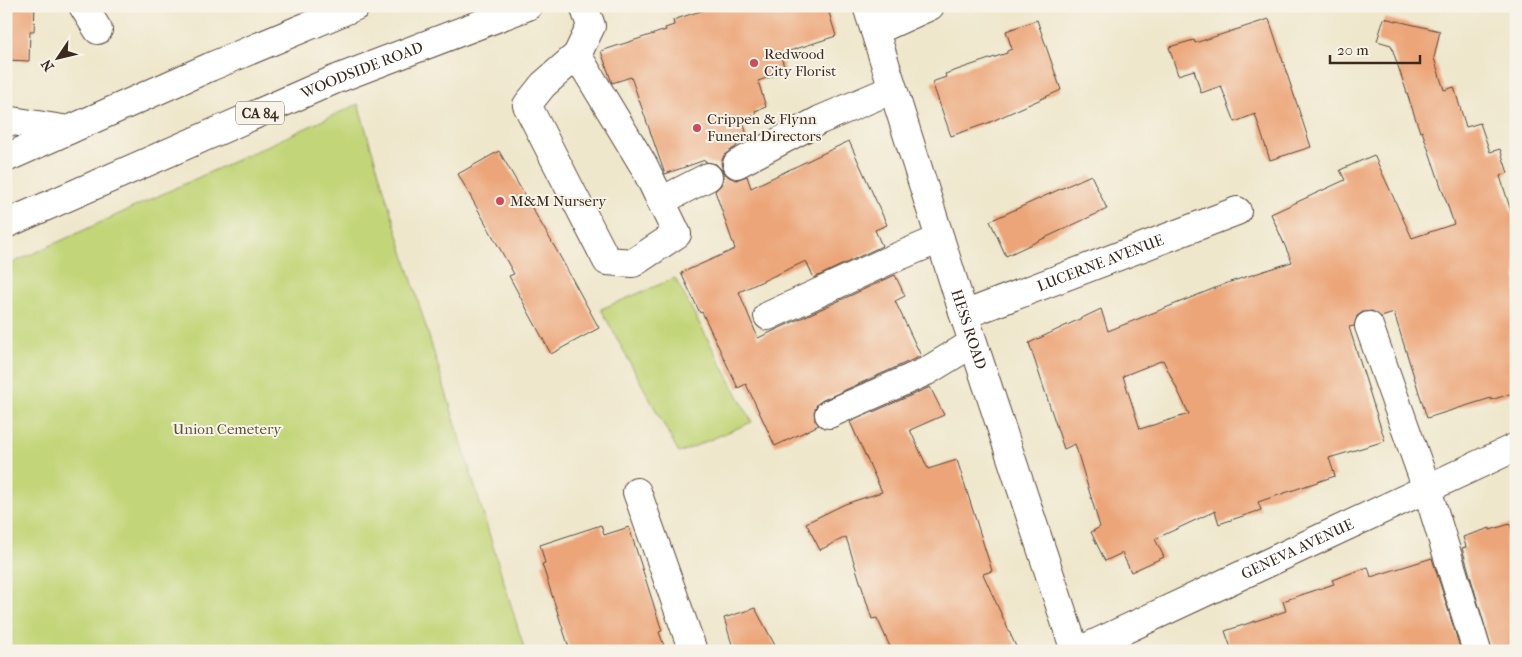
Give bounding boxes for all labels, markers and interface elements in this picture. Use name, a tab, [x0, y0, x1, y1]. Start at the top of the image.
north arrow	[32, 32, 82, 82]
scale bar	[1330, 32, 1420, 64]
street label: WOODSIDE ROAD	[297, 38, 426, 103]
text: 20 m	[1337, 41, 1369, 59]
place label: Redwood City Florist	[764, 45, 837, 80]
text: N	[38, 56, 58, 74]
marker: Redwood City Florist	[748, 57, 760, 69]
road number: CA 84	[236, 102, 284, 125]
place label: Crippen & Flynn Funeral Directors	[707, 110, 822, 145]
marker: Crippen & Flynn Funeral Directors	[691, 122, 703, 134]
place label: M&M Nursery	[510, 192, 607, 210]
marker: M&M Nursery	[494, 195, 506, 207]
street label: LUCERNE AVENUE	[1035, 231, 1166, 295]
street label: HESS ROAD	[948, 287, 990, 372]
park label: Union Cemetery	[173, 420, 282, 438]
street label: GENEVA AVENUE	[1238, 515, 1357, 583]

